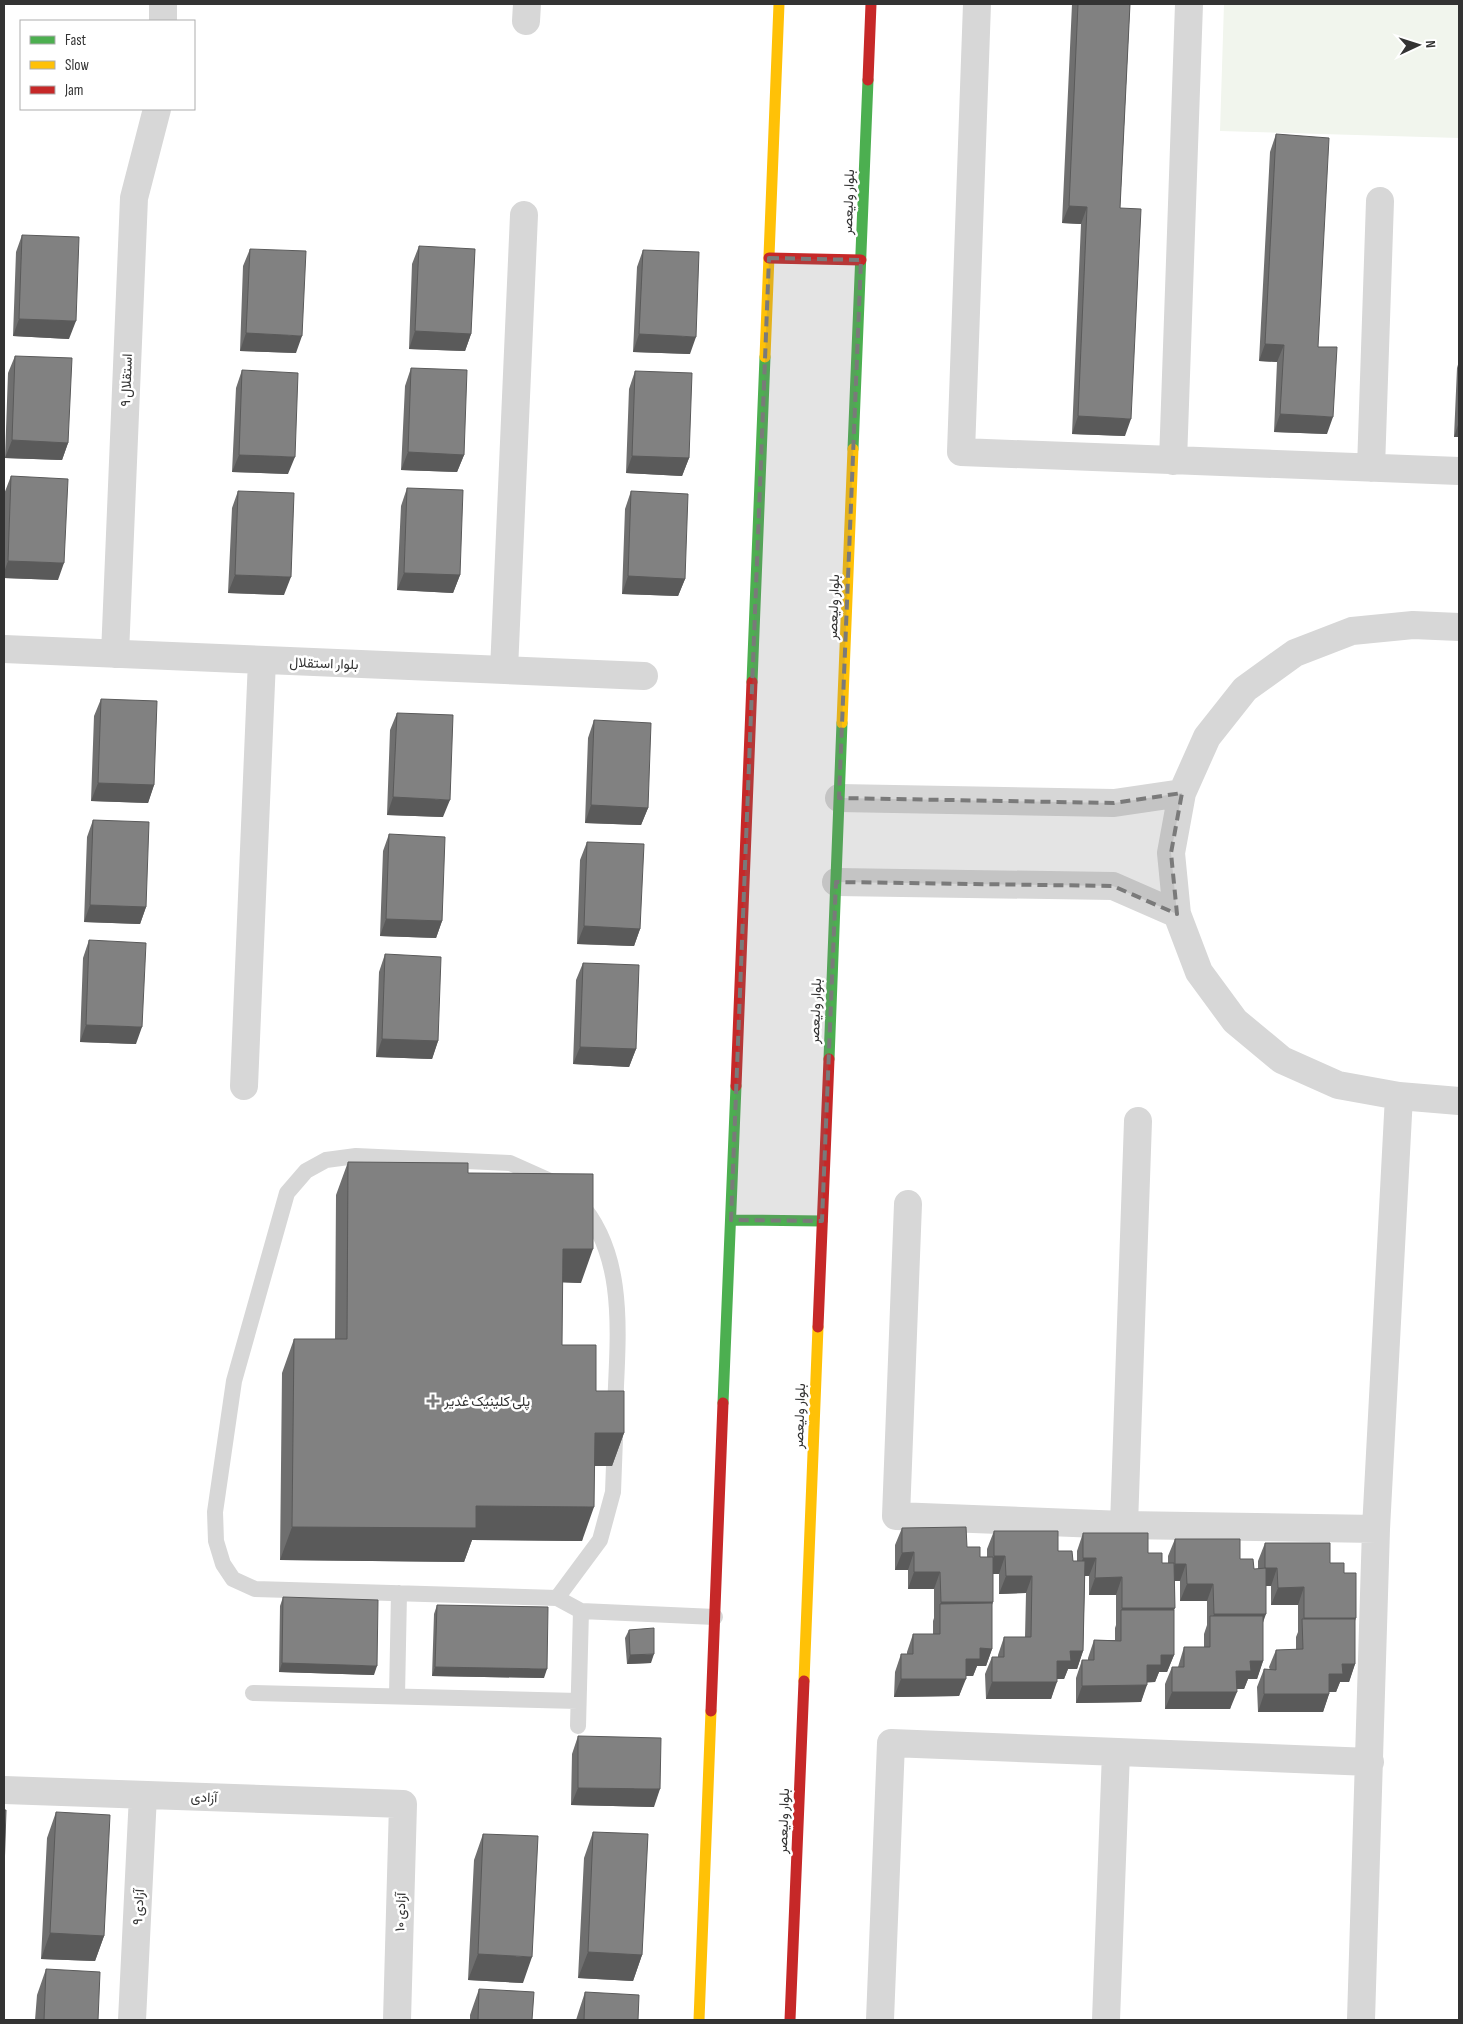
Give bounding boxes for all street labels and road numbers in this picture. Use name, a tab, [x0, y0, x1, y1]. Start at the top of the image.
street label: بلوار ولیعصر	[839, 169, 858, 236]
street label: استقلال ۹	[117, 353, 137, 407]
street label: بلوار ولیعصر	[824, 574, 843, 641]
street label: بلوار استقلال	[289, 654, 359, 674]
street label: بلوار ولیعصر	[806, 978, 825, 1045]
street label: بلوار ولیعصر	[790, 1383, 809, 1450]
street label: بلوار ولیعصر	[774, 1788, 793, 1855]
street label: آزادی	[190, 1789, 219, 1807]
street label: آزادی ۹	[129, 1887, 148, 1925]
street label: آزادی ۱۰	[391, 1890, 410, 1932]

